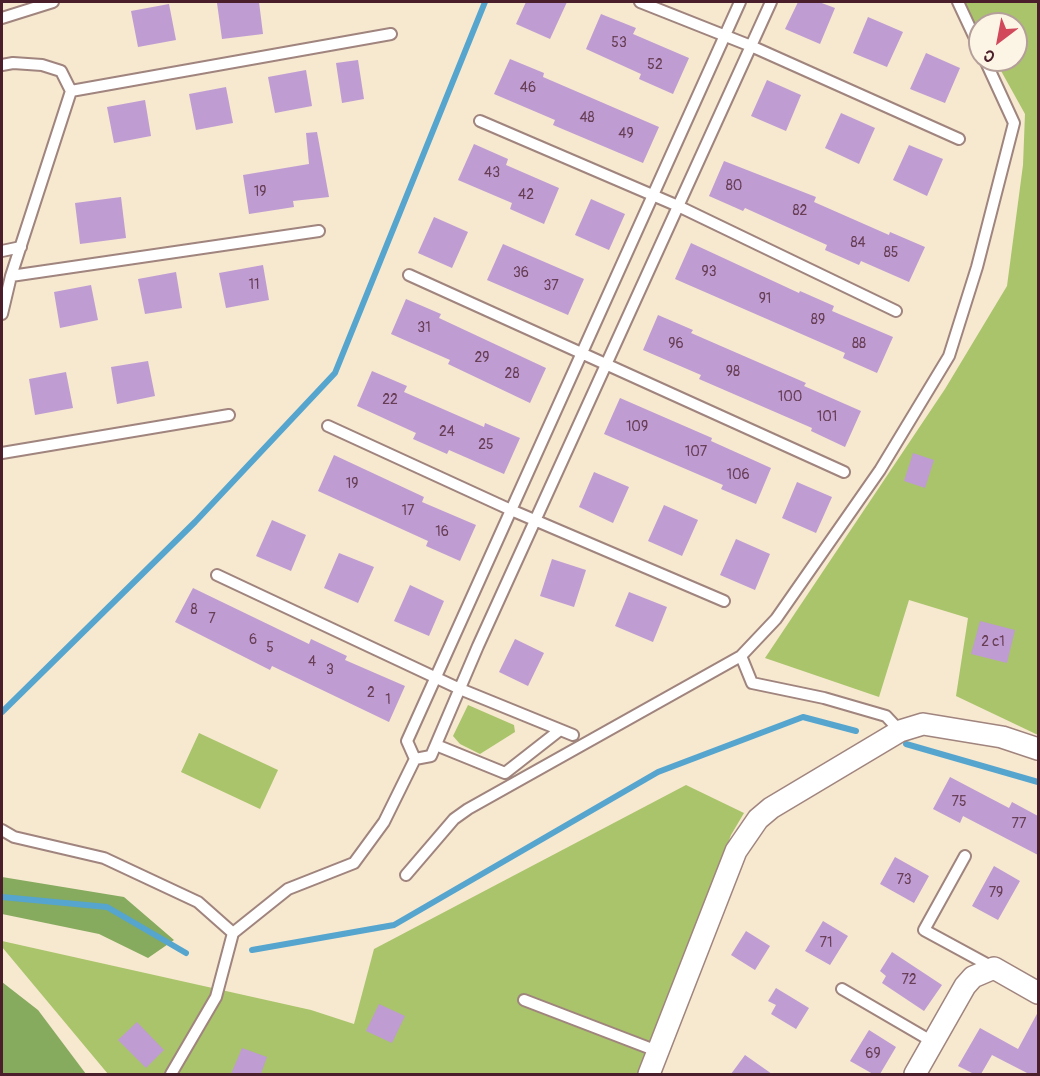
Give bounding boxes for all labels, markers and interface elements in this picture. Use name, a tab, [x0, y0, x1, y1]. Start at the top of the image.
north arrow	[968, 12, 1028, 72]
house number: 53	[611, 35, 627, 51]
text: С	[980, 44, 999, 67]
house number: 52	[647, 57, 663, 73]
house number: 46	[520, 80, 536, 96]
house number: 48	[579, 110, 595, 126]
house number: 49	[618, 126, 634, 142]
house number: 43	[484, 165, 500, 181]
house number: 80	[726, 178, 742, 194]
house number: 19	[254, 184, 266, 200]
house number: 42	[518, 187, 534, 203]
house number: 82	[793, 203, 807, 219]
house number: 84	[850, 235, 866, 251]
house number: 85	[884, 245, 898, 261]
house number: 93	[701, 264, 717, 280]
house number: 36	[513, 265, 529, 281]
house number: 11	[249, 277, 259, 293]
house number: 37	[543, 278, 559, 294]
house number: 91	[759, 291, 771, 307]
house number: 89	[811, 312, 825, 328]
house number: 31	[417, 320, 431, 336]
house number: 96	[668, 336, 684, 352]
house number: 88	[852, 336, 866, 352]
house number: 29	[474, 350, 490, 366]
house number: 98	[726, 364, 740, 380]
house number: 28	[505, 366, 519, 382]
house number: 100	[778, 389, 802, 405]
house number: 22	[382, 392, 398, 408]
house number: 101	[817, 409, 837, 425]
house number: 109	[626, 419, 648, 435]
house number: 24	[439, 424, 455, 440]
house number: 25	[478, 437, 494, 453]
house number: 107	[685, 444, 707, 460]
house number: 106	[726, 467, 750, 483]
house number: 19	[346, 476, 358, 492]
house number: 17	[402, 503, 414, 519]
house number: 16	[435, 524, 449, 540]
house number: 8	[190, 602, 198, 618]
house number: 7	[208, 611, 216, 627]
house number: 6	[249, 632, 257, 648]
house number: 2 с1	[981, 634, 1005, 650]
house number: 5	[266, 640, 274, 656]
house number: 4	[308, 654, 316, 670]
house number: 3	[326, 662, 334, 678]
house number: 2	[367, 685, 375, 701]
house number: 1	[385, 692, 391, 708]
house number: 75	[952, 794, 966, 810]
house number: 77	[1012, 816, 1026, 832]
house number: 73	[896, 872, 912, 888]
house number: 79	[989, 885, 1003, 901]
house number: 71	[820, 935, 832, 951]
house number: 72	[901, 972, 917, 988]
house number: 69	[865, 1046, 881, 1062]

